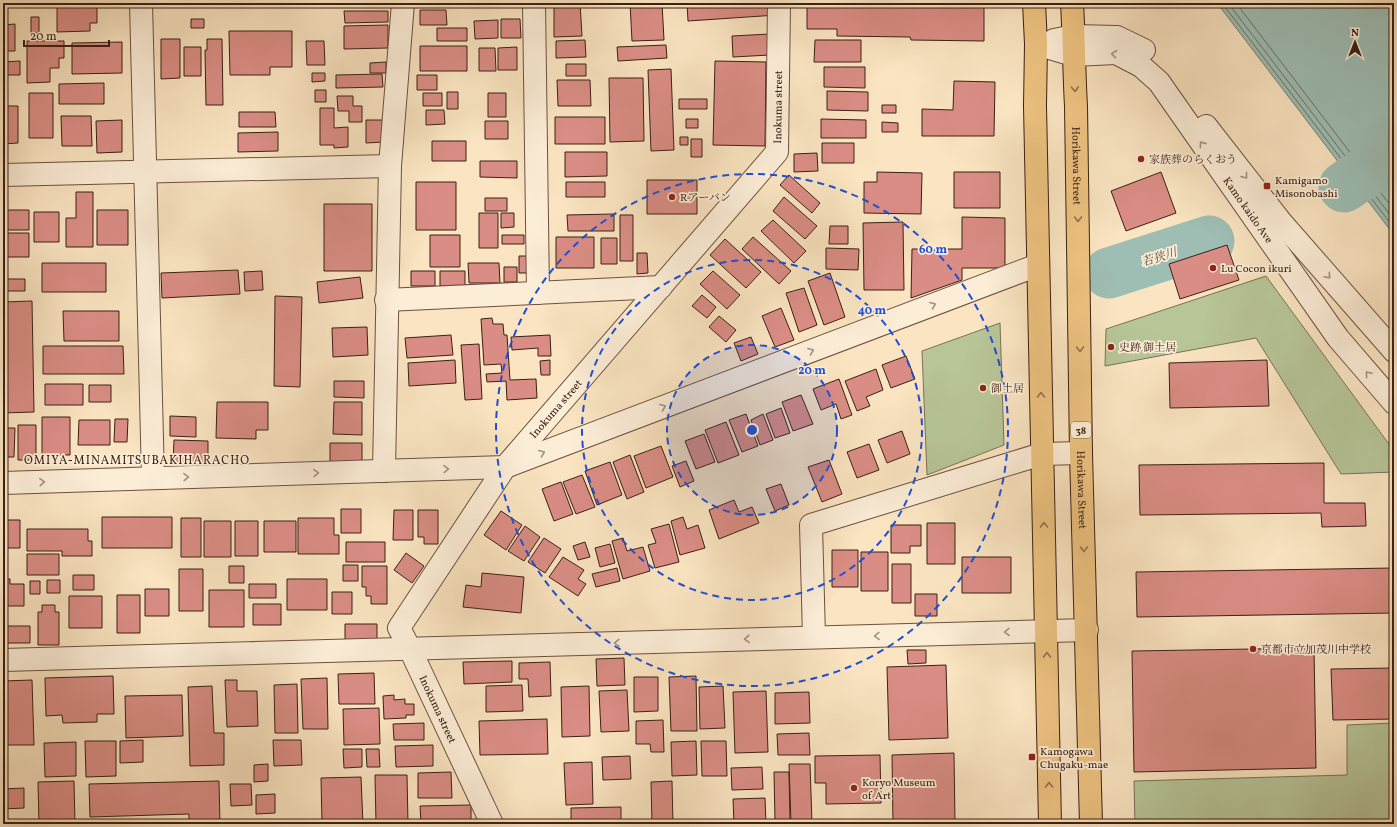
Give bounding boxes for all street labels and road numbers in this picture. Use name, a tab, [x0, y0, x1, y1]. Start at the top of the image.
street label: Inokuma street	[771, 70, 787, 144]
street label: Horikawa Street	[1067, 127, 1083, 205]
street label: Kamo kaido Ave	[1219, 175, 1276, 247]
street label: Inokuma street	[527, 377, 586, 442]
road number: 38	[1071, 422, 1091, 438]
street label: Horikawa Street	[1072, 451, 1089, 529]
street label: Inokuma street	[414, 673, 459, 746]

